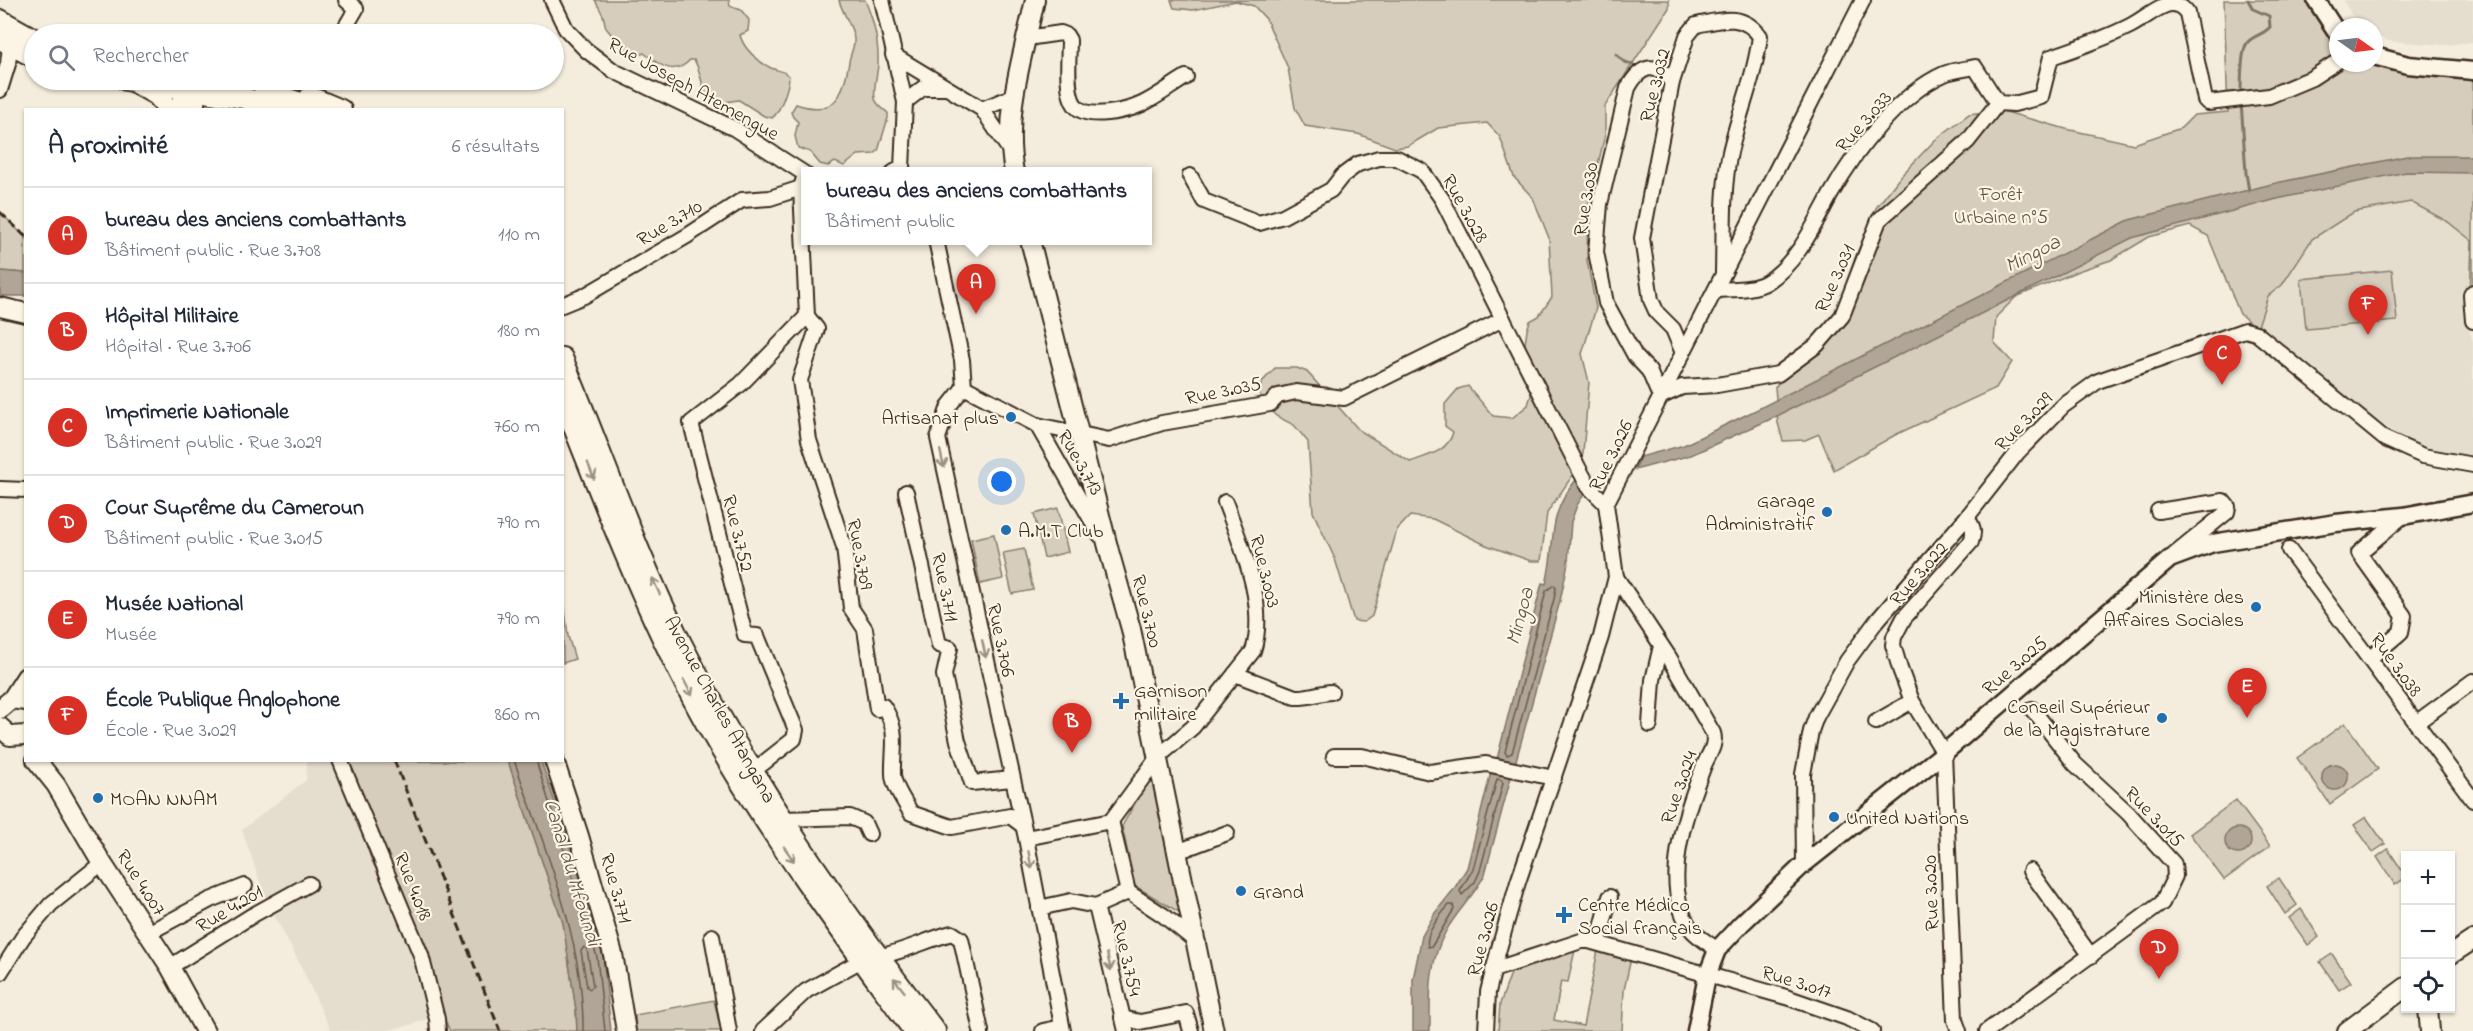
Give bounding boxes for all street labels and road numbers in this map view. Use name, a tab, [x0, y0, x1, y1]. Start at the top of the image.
street label: Rue Joseph Atemengue	[601, 31, 784, 150]
street label: Rue 3.032	[1633, 45, 1680, 126]
street label: Rue 3.033	[1830, 85, 1900, 160]
street label: Rue 3.030	[1567, 160, 1608, 238]
street label: Rue 3.028	[1433, 169, 1495, 249]
street label: Rue 3.710	[632, 193, 709, 255]
street label: Rue 3.031	[1808, 240, 1864, 318]
street label: Rue 3.035	[1183, 370, 1264, 415]
street label: Rue 3.029	[1989, 386, 2061, 459]
street label: Rue 3.026	[1583, 415, 1642, 497]
street label: Rue 3.713	[1048, 425, 1109, 502]
street label: Rue 3.752	[713, 492, 760, 575]
street label: Rue 3.709	[837, 517, 880, 592]
street label: Rue 3.003	[1241, 532, 1287, 611]
street label: Rue 3.022	[1884, 536, 1956, 613]
street label: Rue 3.711	[922, 550, 965, 625]
street label: Rue 3.700	[1123, 572, 1169, 651]
street label: Rue 3.706	[978, 601, 1022, 680]
street label: Avenue Charles Atangana	[654, 611, 782, 810]
street label: Rue 3.038	[2362, 627, 2428, 704]
street label: Rue 3.025	[1976, 630, 2055, 704]
street label: Rue 3.024	[1654, 747, 1706, 828]
street label: Rue 3.015	[2117, 781, 2190, 855]
street label: Rue 4.007	[108, 844, 172, 922]
street label: Rue 4.018	[385, 848, 438, 925]
street label: Rue 3.771	[591, 850, 638, 927]
street label: Rue 3.020	[1917, 854, 1948, 931]
street label: Rue 4.201	[191, 879, 269, 942]
street label: Rue 3.026	[1461, 899, 1508, 980]
street label: Rue 3.754	[1103, 918, 1148, 999]
street label: Rue 3.017	[1758, 959, 1835, 1008]

